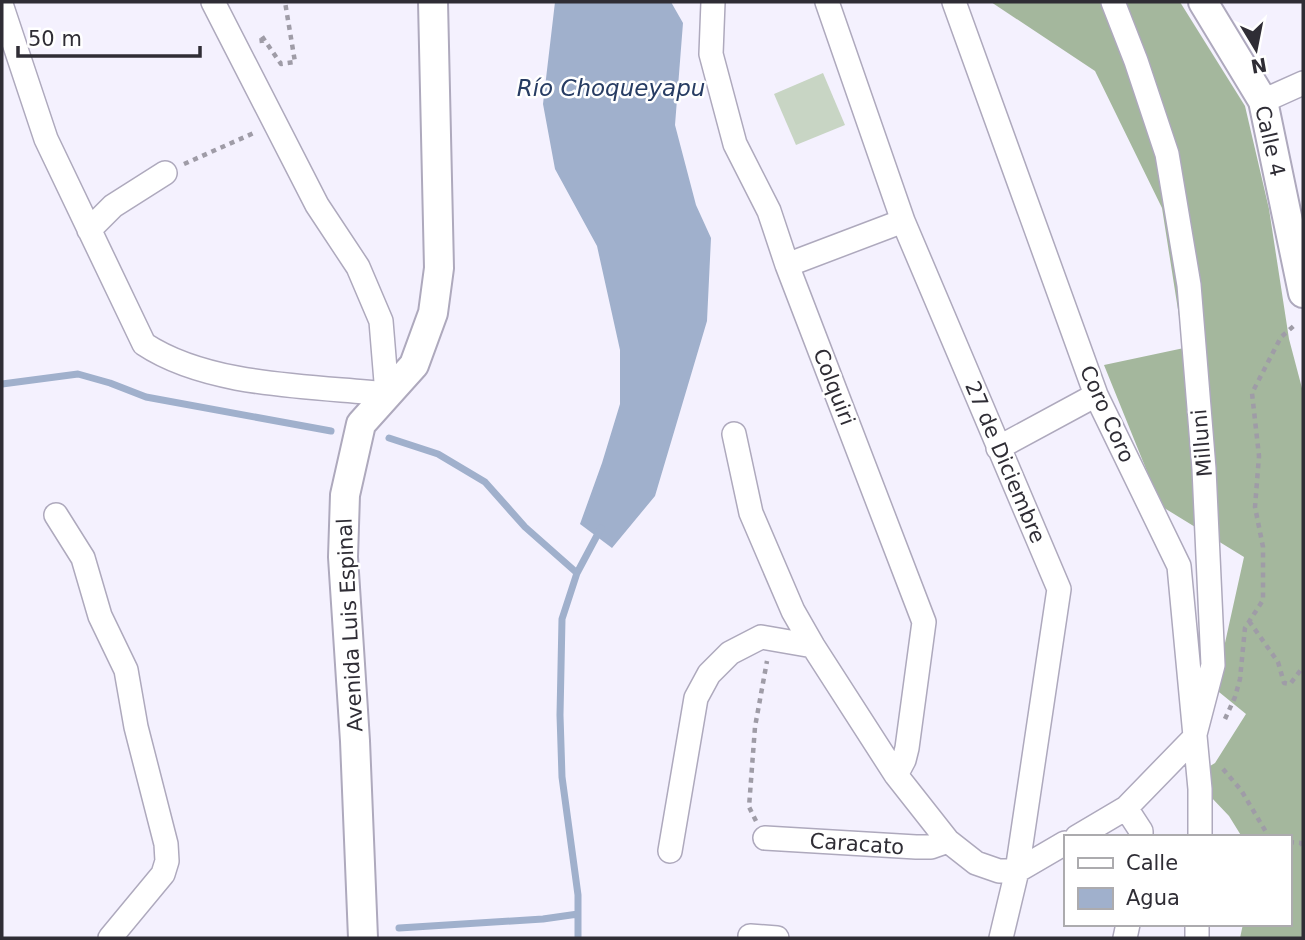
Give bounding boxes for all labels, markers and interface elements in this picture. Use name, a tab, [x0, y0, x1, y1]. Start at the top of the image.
scale bar	[18, 14, 200, 58]
north arrow	[1221, 14, 1291, 84]
text: 50 m	[28, 27, 82, 51]
text: N	[1249, 54, 1269, 78]
water label: Río Choqueyapu	[517, 75, 705, 101]
street label: Calle 4	[1250, 103, 1290, 179]
street label: Colquiri	[808, 345, 860, 429]
street label: Coro Coro	[1075, 362, 1139, 466]
street label: 27 de Diciembre	[960, 377, 1050, 547]
street label: Milluni	[1187, 408, 1217, 478]
street label: Avenida Luis Espinal	[332, 518, 368, 732]
street label: Caracato	[809, 829, 905, 859]
legend	[1064, 835, 1291, 926]
text: Calle	[1126, 851, 1178, 875]
text: Agua	[1126, 886, 1180, 910]

